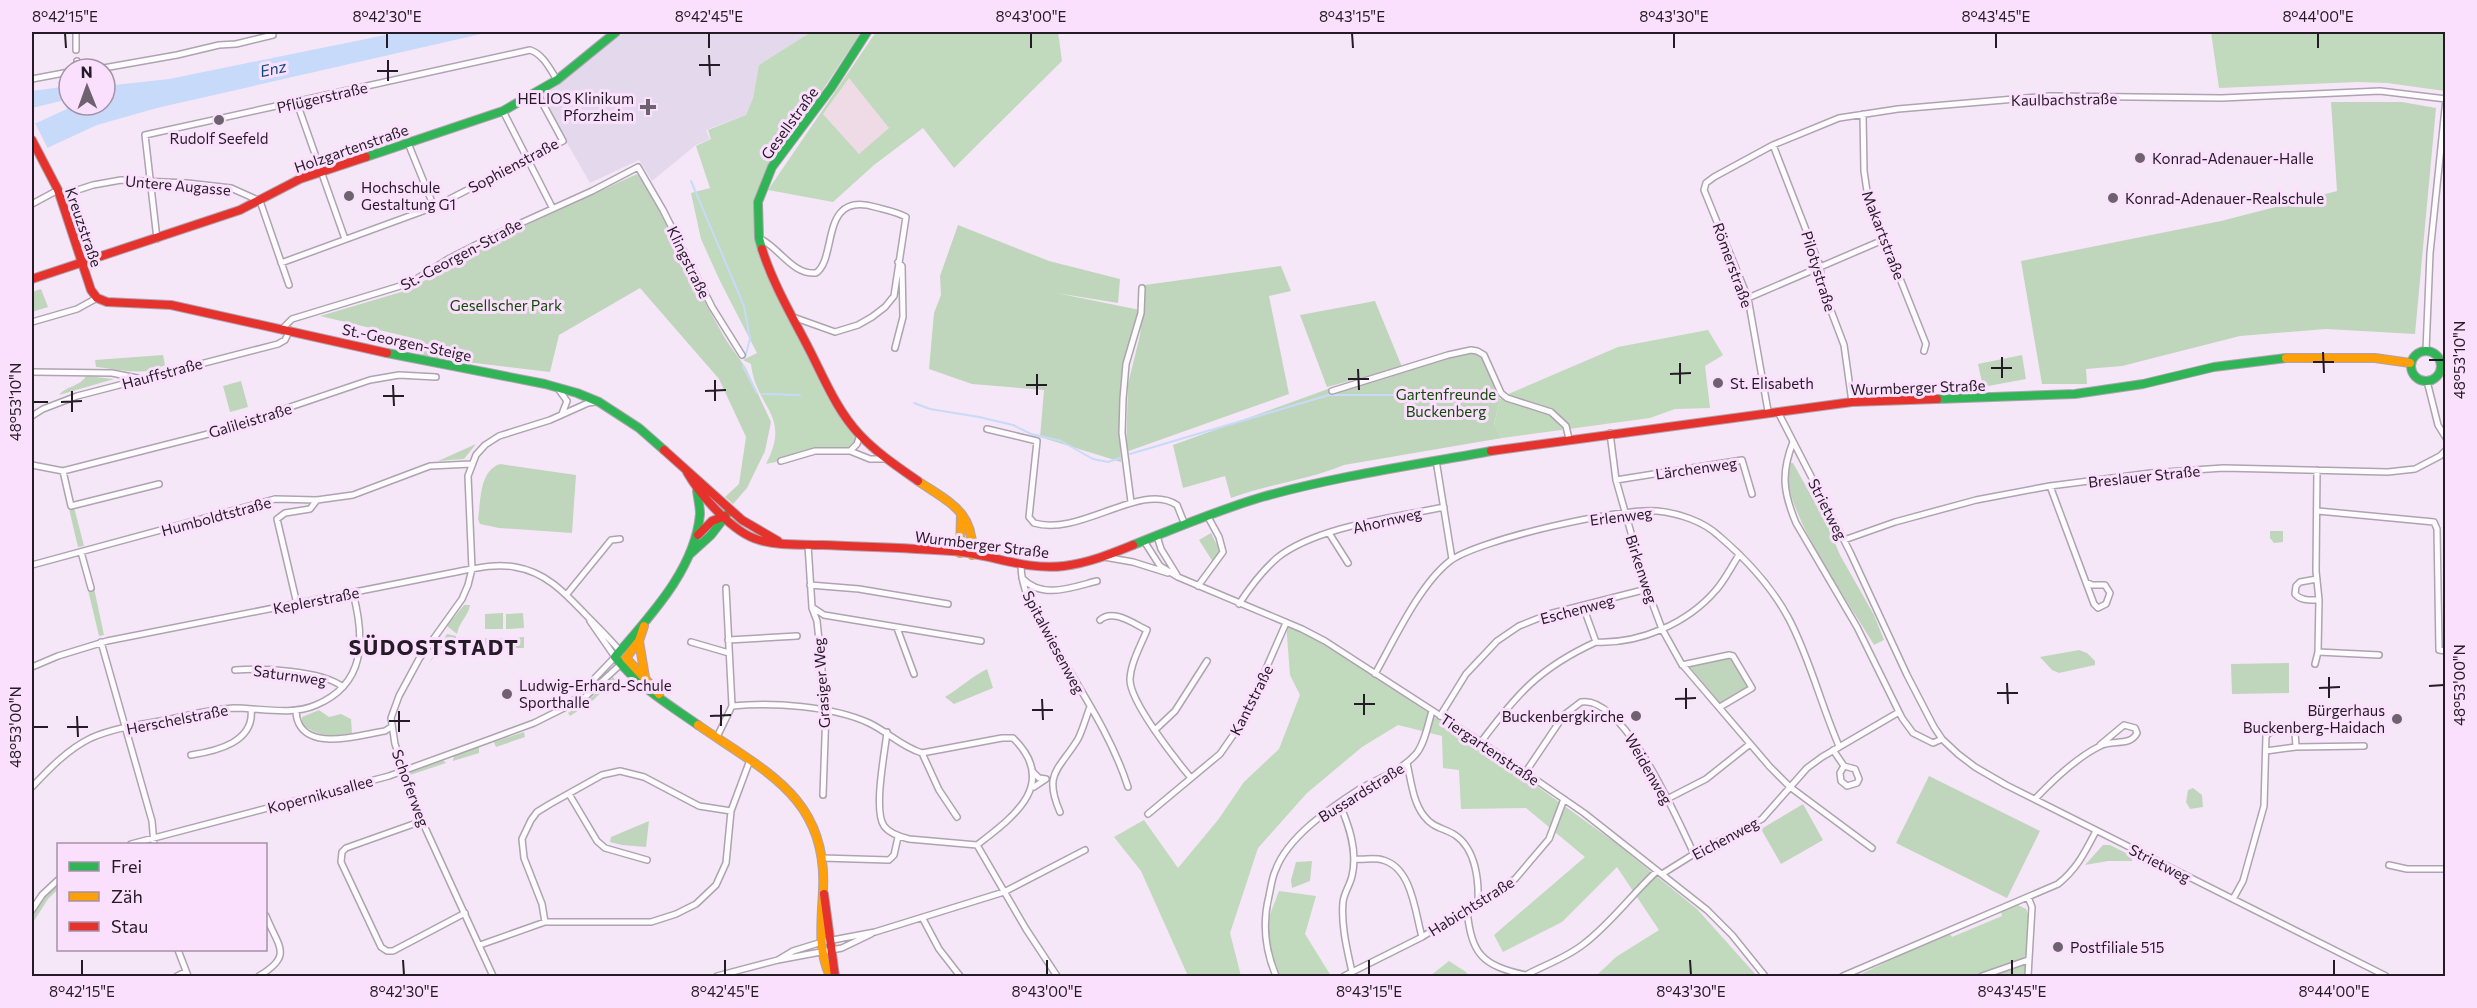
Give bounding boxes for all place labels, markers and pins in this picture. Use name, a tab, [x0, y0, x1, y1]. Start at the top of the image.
place label: HELIOS Klinikum Pforzheim	[517, 89, 634, 124]
marker: HELIOS Klinikum Pforzheim	[639, 98, 657, 116]
marker: Rudolf Seefeld	[212, 113, 226, 127]
place label: Rudolf Seefeld	[169, 129, 269, 147]
place label: Konrad-Adenauer-Halle	[2152, 149, 2314, 167]
marker: Konrad-Adenauer-Halle	[2133, 151, 2147, 165]
place label: Hochschule Gestaltung G1	[361, 178, 456, 213]
marker: Hochschule Gestaltung G1	[342, 189, 356, 203]
place label: Konrad-Adenauer-Realschule	[2125, 189, 2324, 207]
marker: Konrad-Adenauer-Realschule	[2106, 191, 2120, 205]
place label: St. Elisabeth	[1730, 374, 1814, 392]
marker: St. Elisabeth	[1711, 376, 1725, 390]
place label: Ludwig-Erhard-Schule Sporthalle	[519, 676, 672, 711]
marker: Ludwig-Erhard-Schule Sporthalle	[500, 687, 514, 701]
place label: Bürgerhaus Buckenberg-Haidach	[2243, 701, 2385, 736]
place label: Buckenbergkirche	[1502, 707, 1624, 725]
marker: Buckenbergkirche	[1629, 709, 1643, 723]
marker: Bürgerhaus Buckenberg-Haidach	[2390, 712, 2404, 726]
place label: Postfiliale 515	[2070, 938, 2164, 956]
marker: Postfiliale 515	[2051, 940, 2065, 954]

